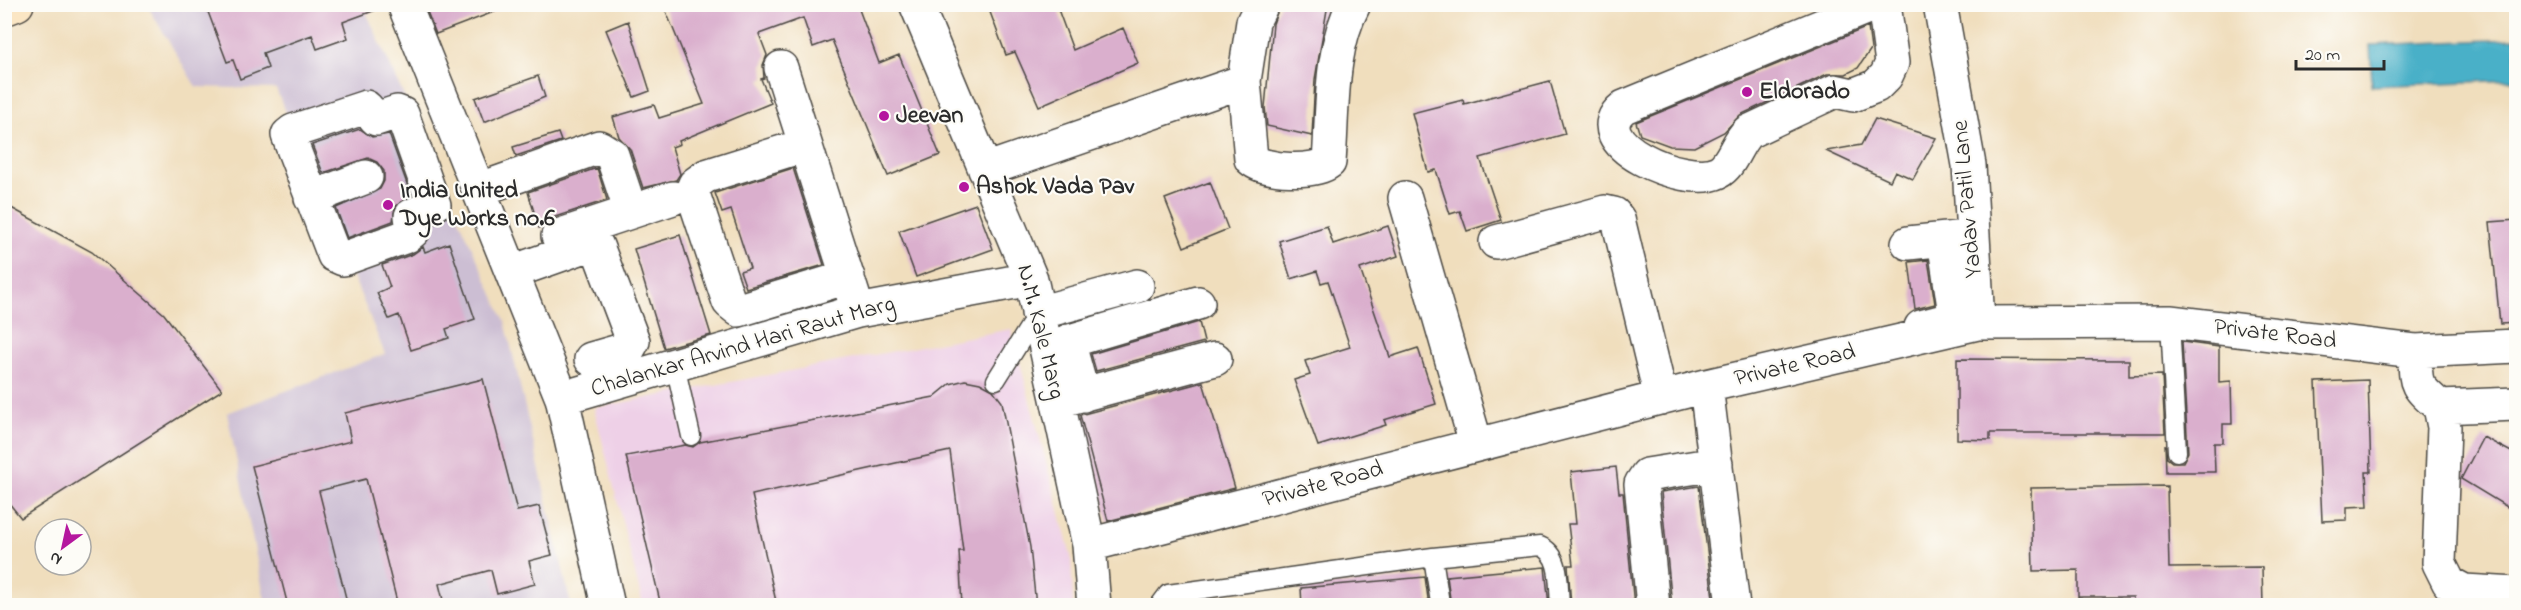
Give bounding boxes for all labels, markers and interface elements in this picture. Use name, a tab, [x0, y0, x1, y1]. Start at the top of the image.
scale bar	[2296, 33, 2384, 71]
text: 20 m	[2305, 43, 2340, 69]
place label: Eldorado	[1759, 75, 1850, 110]
marker: Eldorado	[1740, 85, 1754, 99]
place label: Jeevan	[896, 99, 963, 134]
marker: Jeevan	[877, 109, 891, 123]
street label: Yadav Patil Lane	[1944, 119, 1992, 279]
place label: Ashok Vada Pav	[976, 170, 1135, 205]
place label: India United Dye Works no.6	[399, 174, 555, 238]
marker: Ashok Vada Pav	[957, 180, 971, 194]
marker: India United Dye Works no.6	[381, 198, 395, 212]
street label: N.M. Kale Marg	[1006, 261, 1074, 403]
street label: Chalankar Arvind Hari Raut Marg	[587, 287, 899, 407]
street label: Private Road	[2212, 310, 2339, 360]
street label: Private Road	[1731, 335, 1860, 397]
street label: Private Road	[1259, 452, 1388, 518]
north arrow	[33, 517, 93, 577]
text: N	[45, 545, 67, 571]

